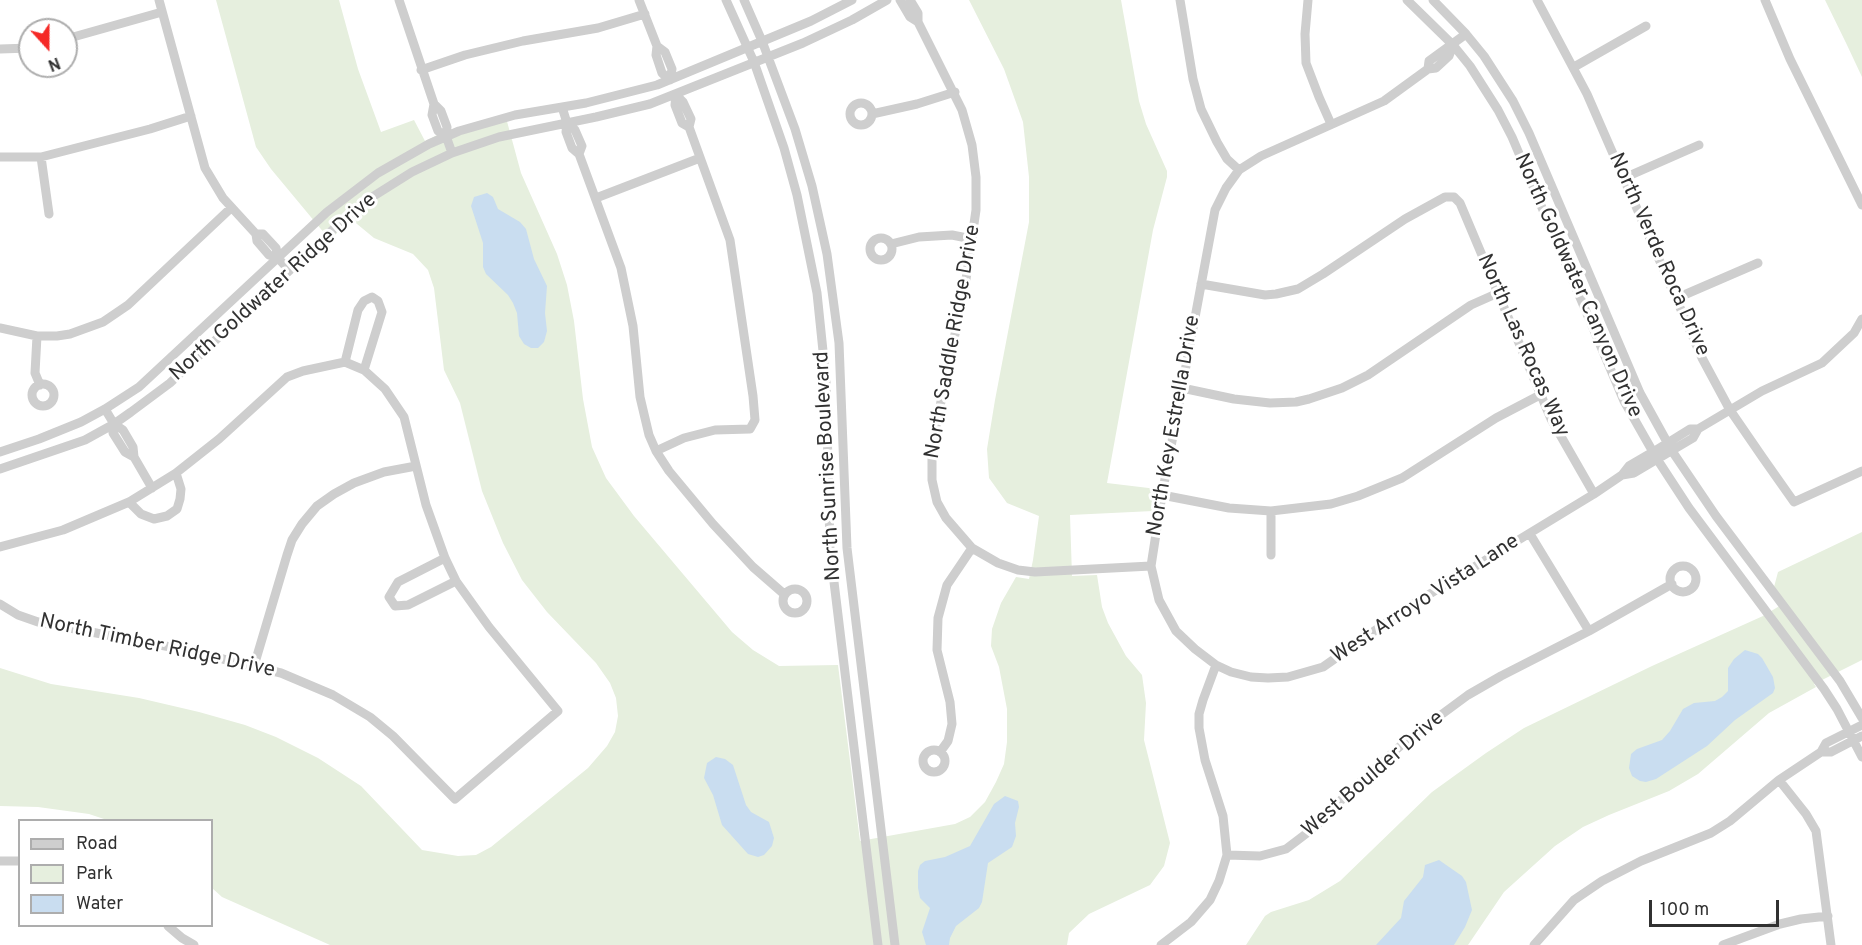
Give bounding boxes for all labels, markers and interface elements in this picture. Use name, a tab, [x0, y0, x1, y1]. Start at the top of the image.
north arrow	[18, 18, 78, 78]
text: N	[45, 52, 63, 74]
street label: North Goldwater Canyon Drive	[1507, 150, 1647, 422]
street label: North Verde Roca Drive	[1602, 150, 1714, 360]
street label: North Goldwater Ridge Drive	[165, 188, 383, 388]
street label: North Saddle Ridge Drive	[921, 223, 987, 461]
street label: North Las Rocas Way	[1470, 251, 1574, 441]
street label: North Key Estrella Drive	[1143, 313, 1207, 539]
street label: North Sunrise Boulevard	[810, 350, 848, 582]
street label: West Arroyo Vista Lane	[1327, 530, 1525, 670]
street label: North Timber Ridge Drive	[37, 610, 277, 684]
street label: West Boulder Drive	[1298, 706, 1450, 844]
legend	[18, 819, 213, 927]
text: Road	[76, 833, 118, 856]
text: Park	[76, 863, 113, 886]
scale bar	[1652, 888, 1782, 926]
text: Water	[76, 893, 123, 916]
text: 100 m	[1660, 899, 1709, 922]

